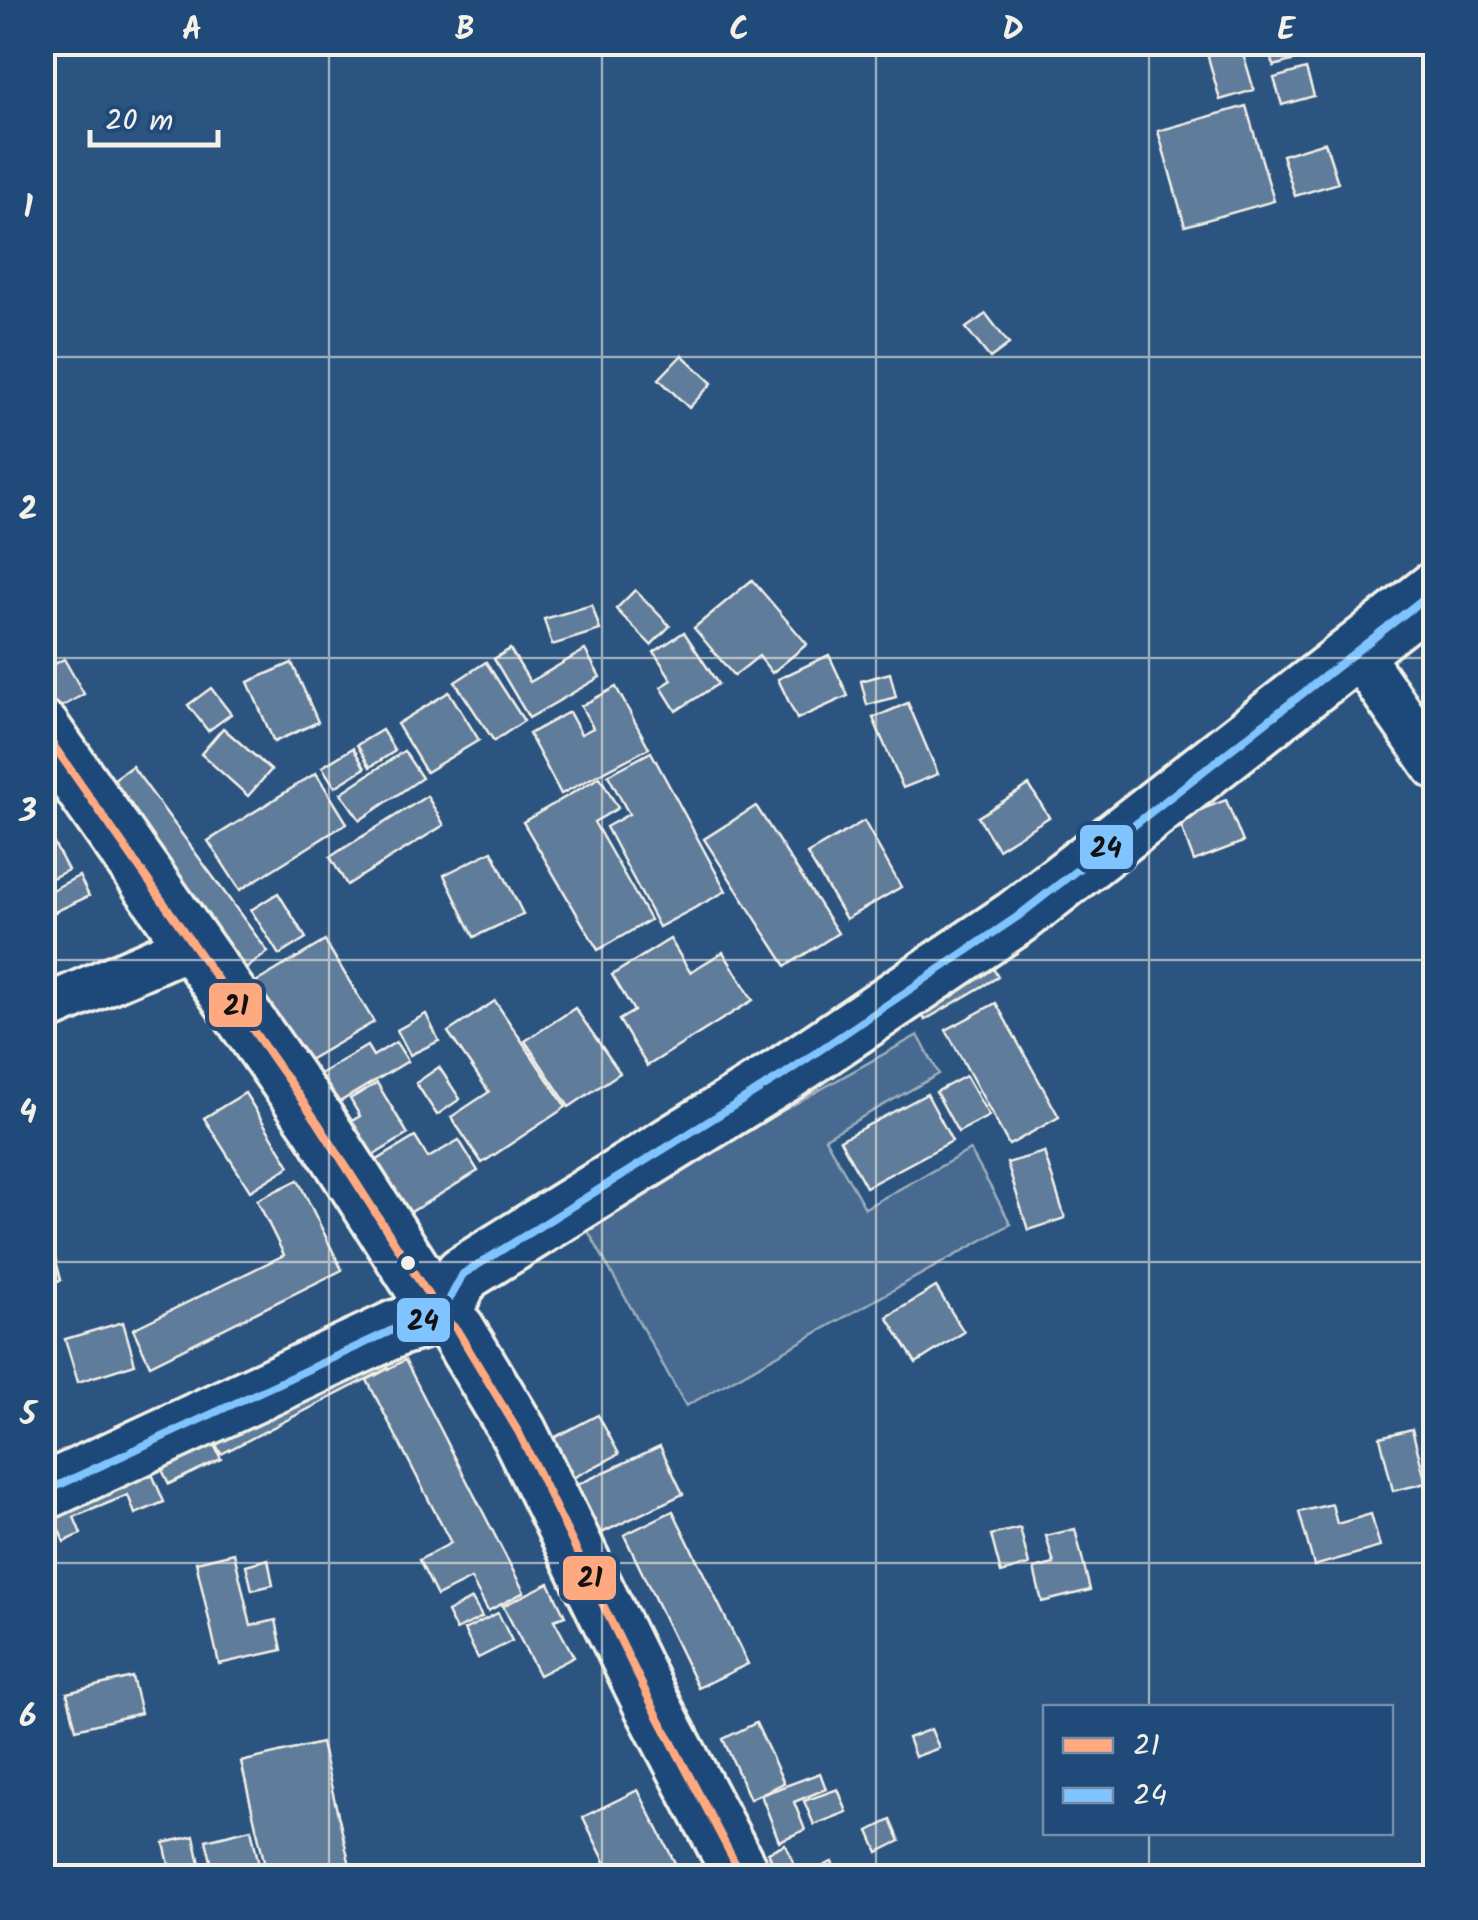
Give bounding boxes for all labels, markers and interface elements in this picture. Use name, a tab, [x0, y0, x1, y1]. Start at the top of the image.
text: A	[182, 5, 202, 56]
text: B	[455, 5, 475, 56]
text: C	[729, 5, 749, 56]
text: D	[1002, 5, 1024, 56]
text: E	[1277, 5, 1296, 56]
scale bar	[90, 85, 218, 147]
text: 20 m	[105, 98, 173, 146]
text: 1	[23, 183, 33, 234]
text: 2	[19, 485, 37, 536]
text: 3	[18, 787, 37, 838]
line badge: 24	[1078, 823, 1135, 871]
text: 24	[1090, 827, 1122, 872]
line badge: 21	[207, 981, 264, 1029]
text: 21	[224, 985, 249, 1030]
text: 4	[19, 1088, 37, 1139]
unlabelled marker	[398, 1253, 418, 1273]
line badge: 24	[395, 1296, 452, 1344]
text: 24	[407, 1300, 439, 1345]
text: 5	[19, 1390, 39, 1441]
line badge: 21	[561, 1554, 618, 1602]
text: 21	[578, 1557, 603, 1602]
text: 6	[19, 1692, 37, 1743]
legend	[1043, 1705, 1393, 1835]
text: 21	[1133, 1723, 1160, 1771]
text: 24	[1133, 1773, 1167, 1821]

